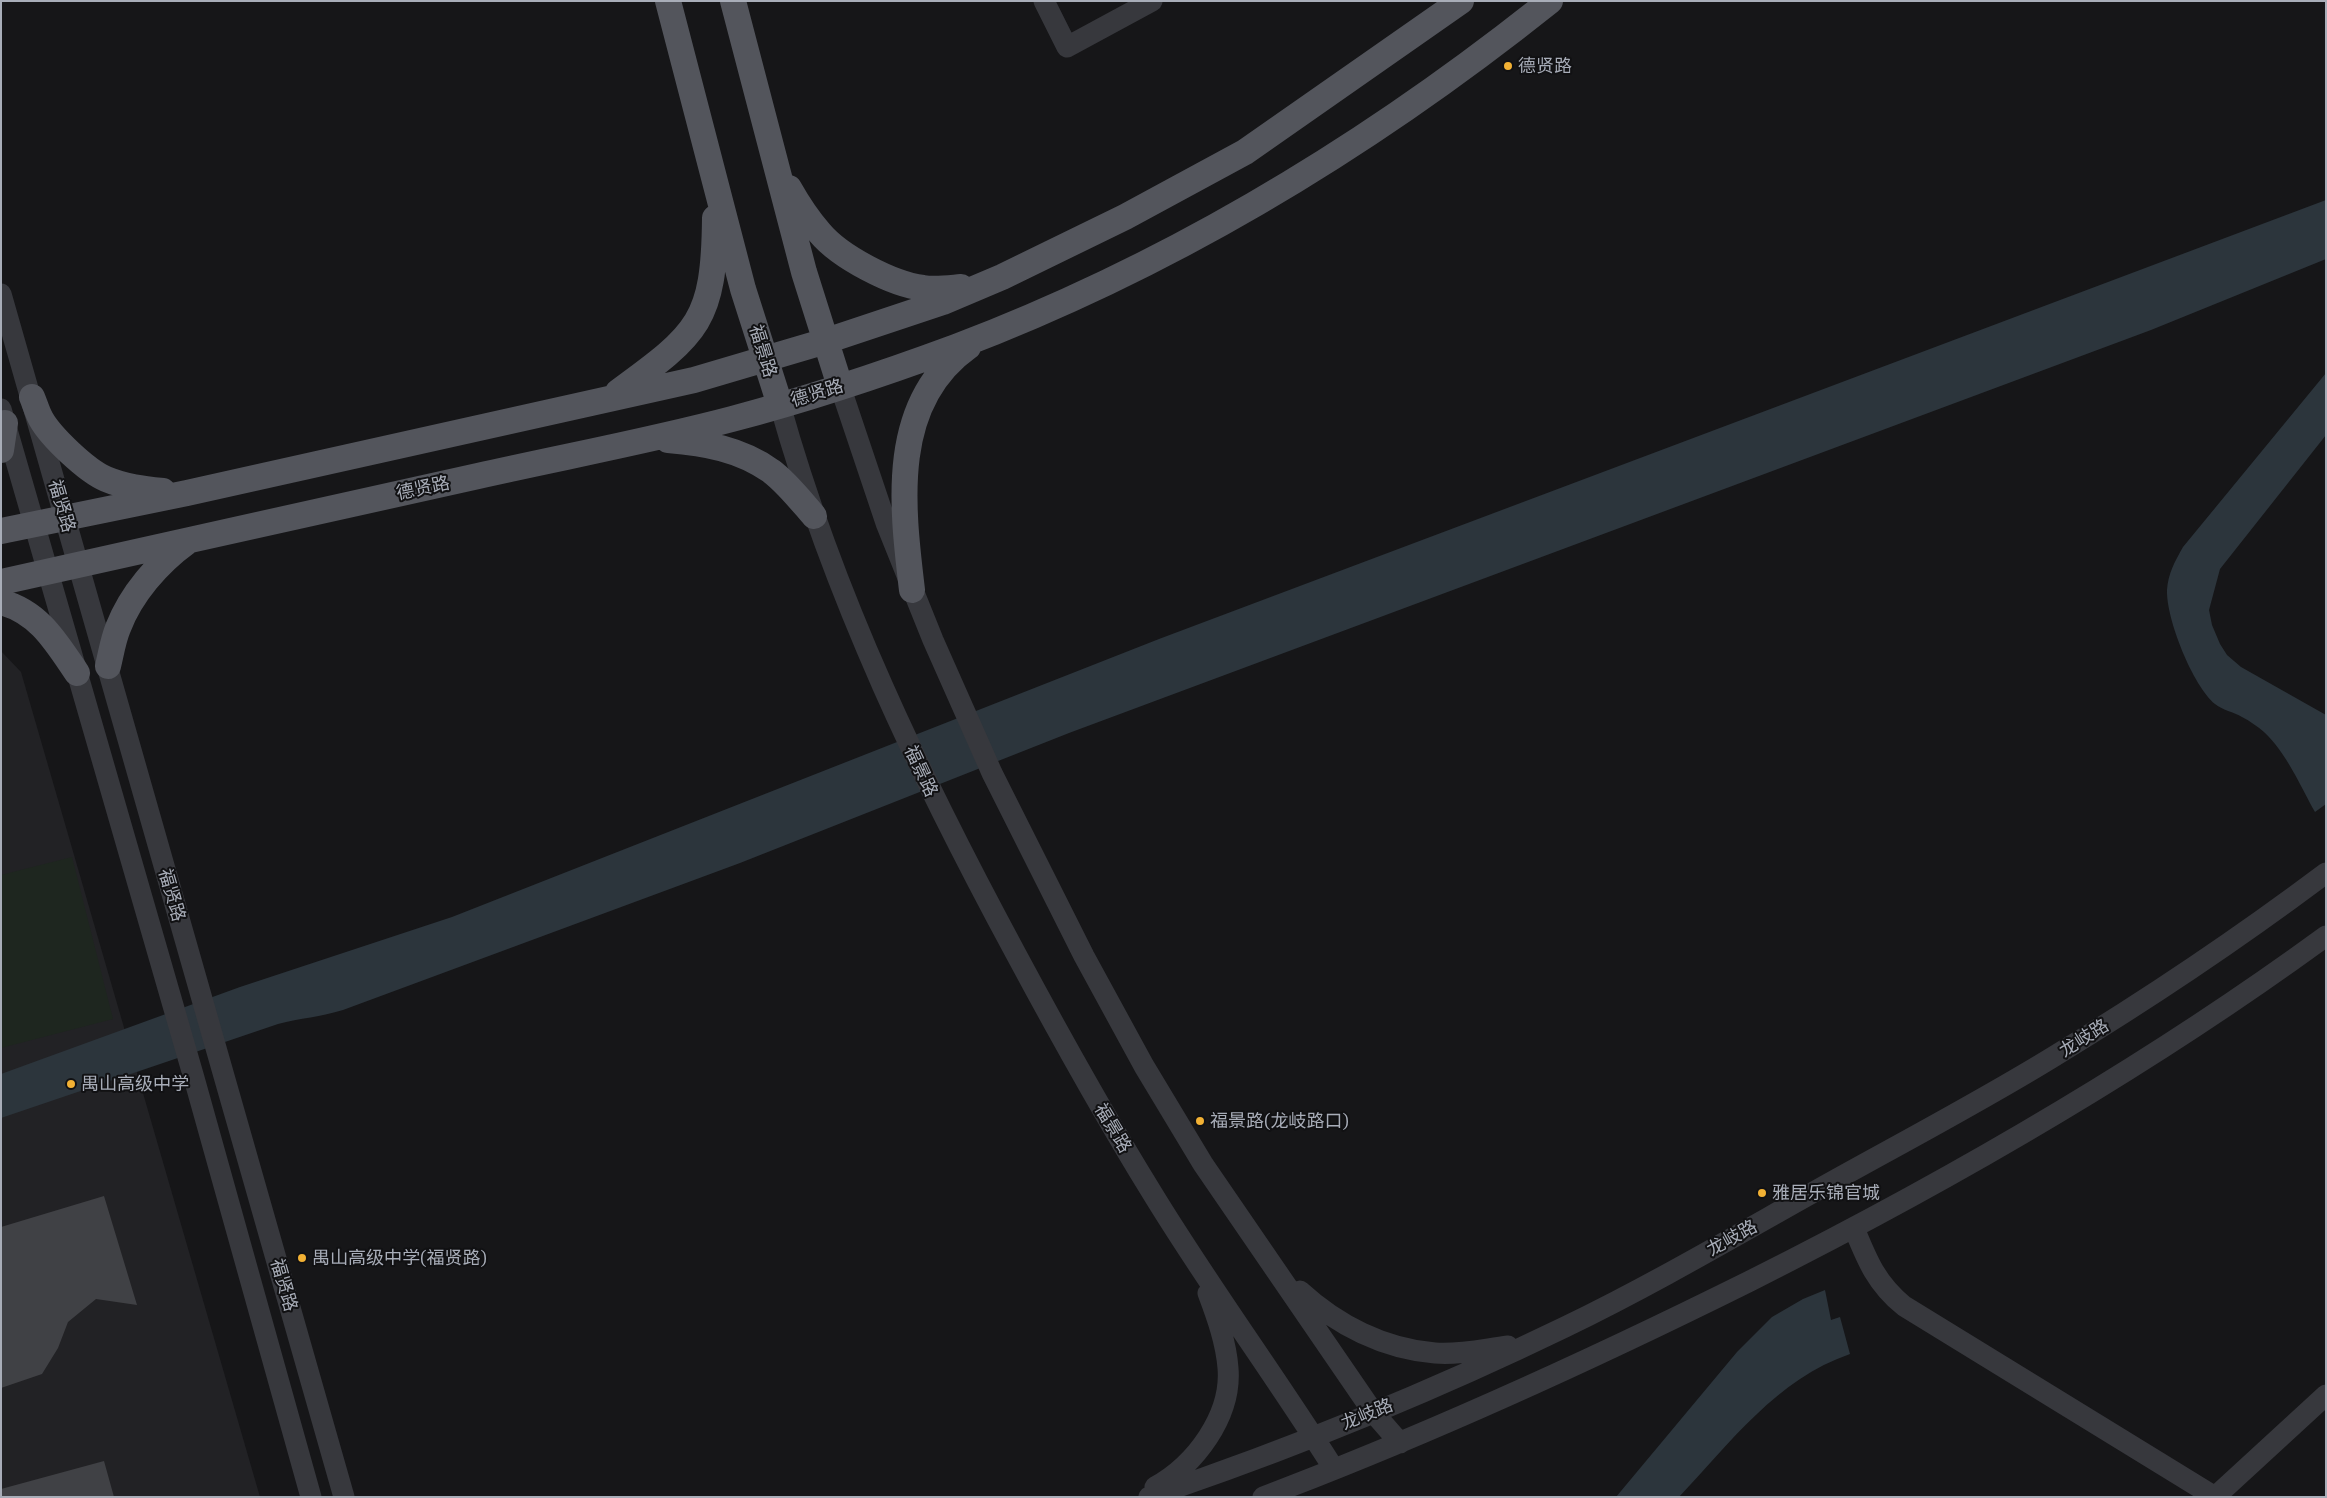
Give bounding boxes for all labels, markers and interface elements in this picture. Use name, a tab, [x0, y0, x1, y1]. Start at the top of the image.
place label: 德贤路	[1518, 55, 1572, 77]
marker: 德贤路	[1502, 60, 1514, 72]
street label: 福景路	[745, 322, 781, 380]
street label: 德贤路	[788, 375, 846, 411]
street label: 德贤路	[394, 472, 452, 504]
street label: 福贤路	[44, 477, 80, 535]
street label: 福景路	[900, 742, 942, 800]
street label: 福贤路	[154, 866, 190, 924]
street label: 龙岐路	[2055, 1015, 2113, 1061]
place label: 禺山高级中学	[81, 1073, 189, 1095]
marker: 禺山高级中学	[65, 1078, 77, 1090]
street label: 福景路	[1090, 1099, 1136, 1157]
place label: 福景路(龙岐路口)	[1210, 1110, 1349, 1132]
marker: 福景路(龙岐路口)	[1194, 1115, 1206, 1127]
place label: 雅居乐锦官城	[1772, 1182, 1880, 1204]
marker: 雅居乐锦官城	[1756, 1187, 1768, 1199]
street label: 龙岐路	[1703, 1215, 1761, 1261]
place label: 禺山高级中学(福贤路)	[312, 1247, 487, 1269]
marker: 禺山高级中学(福贤路)	[296, 1252, 308, 1264]
street label: 福贤路	[266, 1256, 302, 1314]
street label: 龙岐路	[1338, 1394, 1396, 1434]

